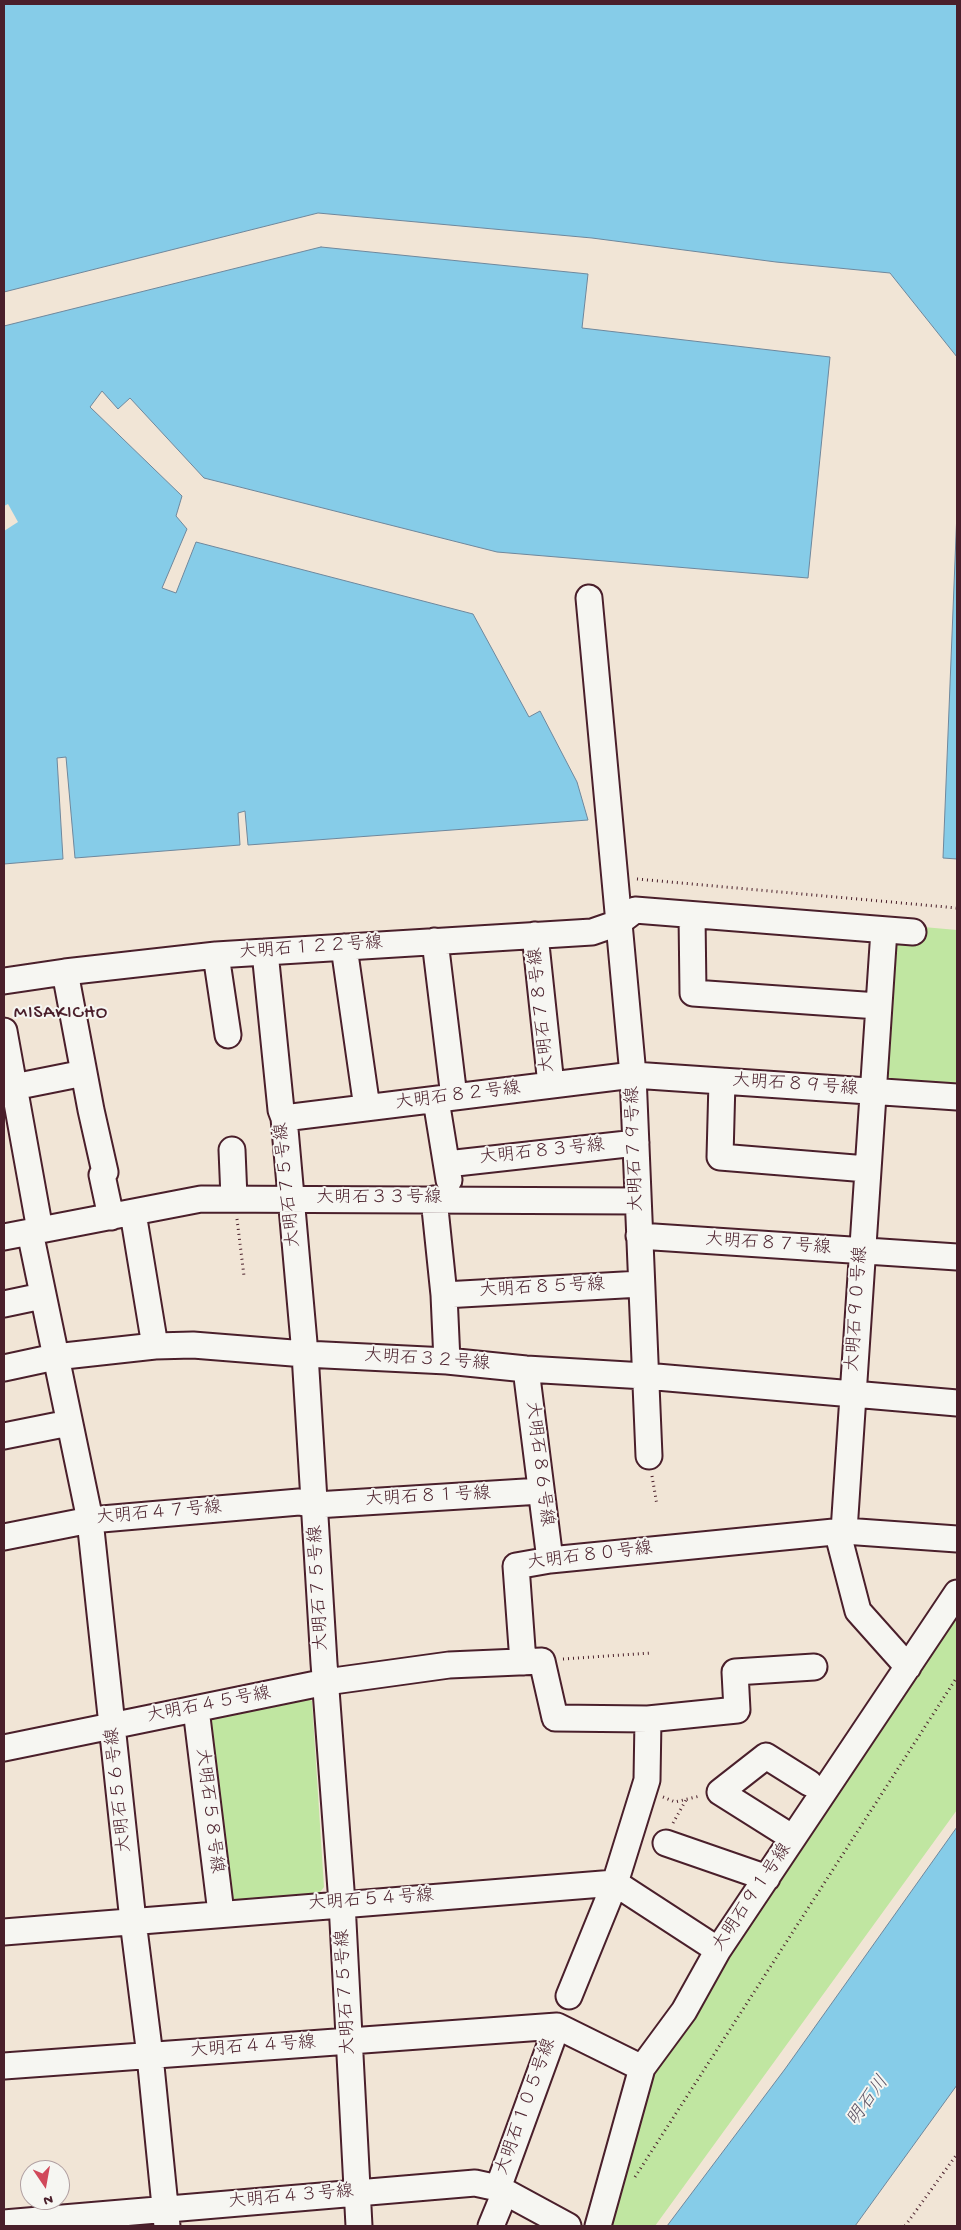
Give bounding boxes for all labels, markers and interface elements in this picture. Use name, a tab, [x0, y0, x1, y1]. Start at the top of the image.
street label: 大明石１２２号線	[238, 933, 384, 965]
street label: 大明石７８号線	[526, 946, 560, 1074]
district label: MISAKICHO	[13, 1003, 109, 1025]
street label: 大明石８９号線	[731, 1071, 859, 1101]
street label: 大明石８２号線	[394, 1079, 522, 1115]
street label: 大明石７９号線	[623, 1086, 649, 1212]
street label: 大明石７５号線	[272, 1121, 306, 1249]
street label: 大明石８３号線	[478, 1136, 606, 1170]
street label: 大明石３３号線	[316, 1188, 442, 1210]
street label: 大明石８７号線	[704, 1230, 832, 1260]
street label: 大明石９０号線	[843, 1245, 873, 1373]
street label: 大明石８５号線	[479, 1275, 605, 1303]
street label: 大明石３２号線	[363, 1346, 491, 1376]
street label: 大明石８６号線	[520, 1400, 556, 1528]
street label: 大明石８１号線	[365, 1484, 491, 1512]
street label: 大明石４７号線	[95, 1498, 223, 1530]
street label: 大明石７５号線	[306, 1525, 334, 1651]
street label: 大明石８０号線	[526, 1539, 654, 1575]
street label: 大明石４５号線	[145, 1683, 273, 1729]
street label: 大明石５６号線	[103, 1726, 137, 1854]
street label: 大明石５８号線	[190, 1747, 226, 1875]
street label: 大明石９１号線	[709, 1840, 797, 1956]
street label: 大明石５４号線	[307, 1886, 435, 1916]
street label: 大明石７５号線	[333, 1929, 361, 2055]
street label: 大明石４４号線	[189, 2033, 317, 2063]
street label: 大明石１０５号線	[492, 2036, 562, 2178]
water label: 明石川	[843, 2072, 895, 2132]
north arrow	[20, 2160, 70, 2210]
street label: 大明石４３号線	[227, 2182, 355, 2214]
text: N	[42, 2190, 54, 2208]

